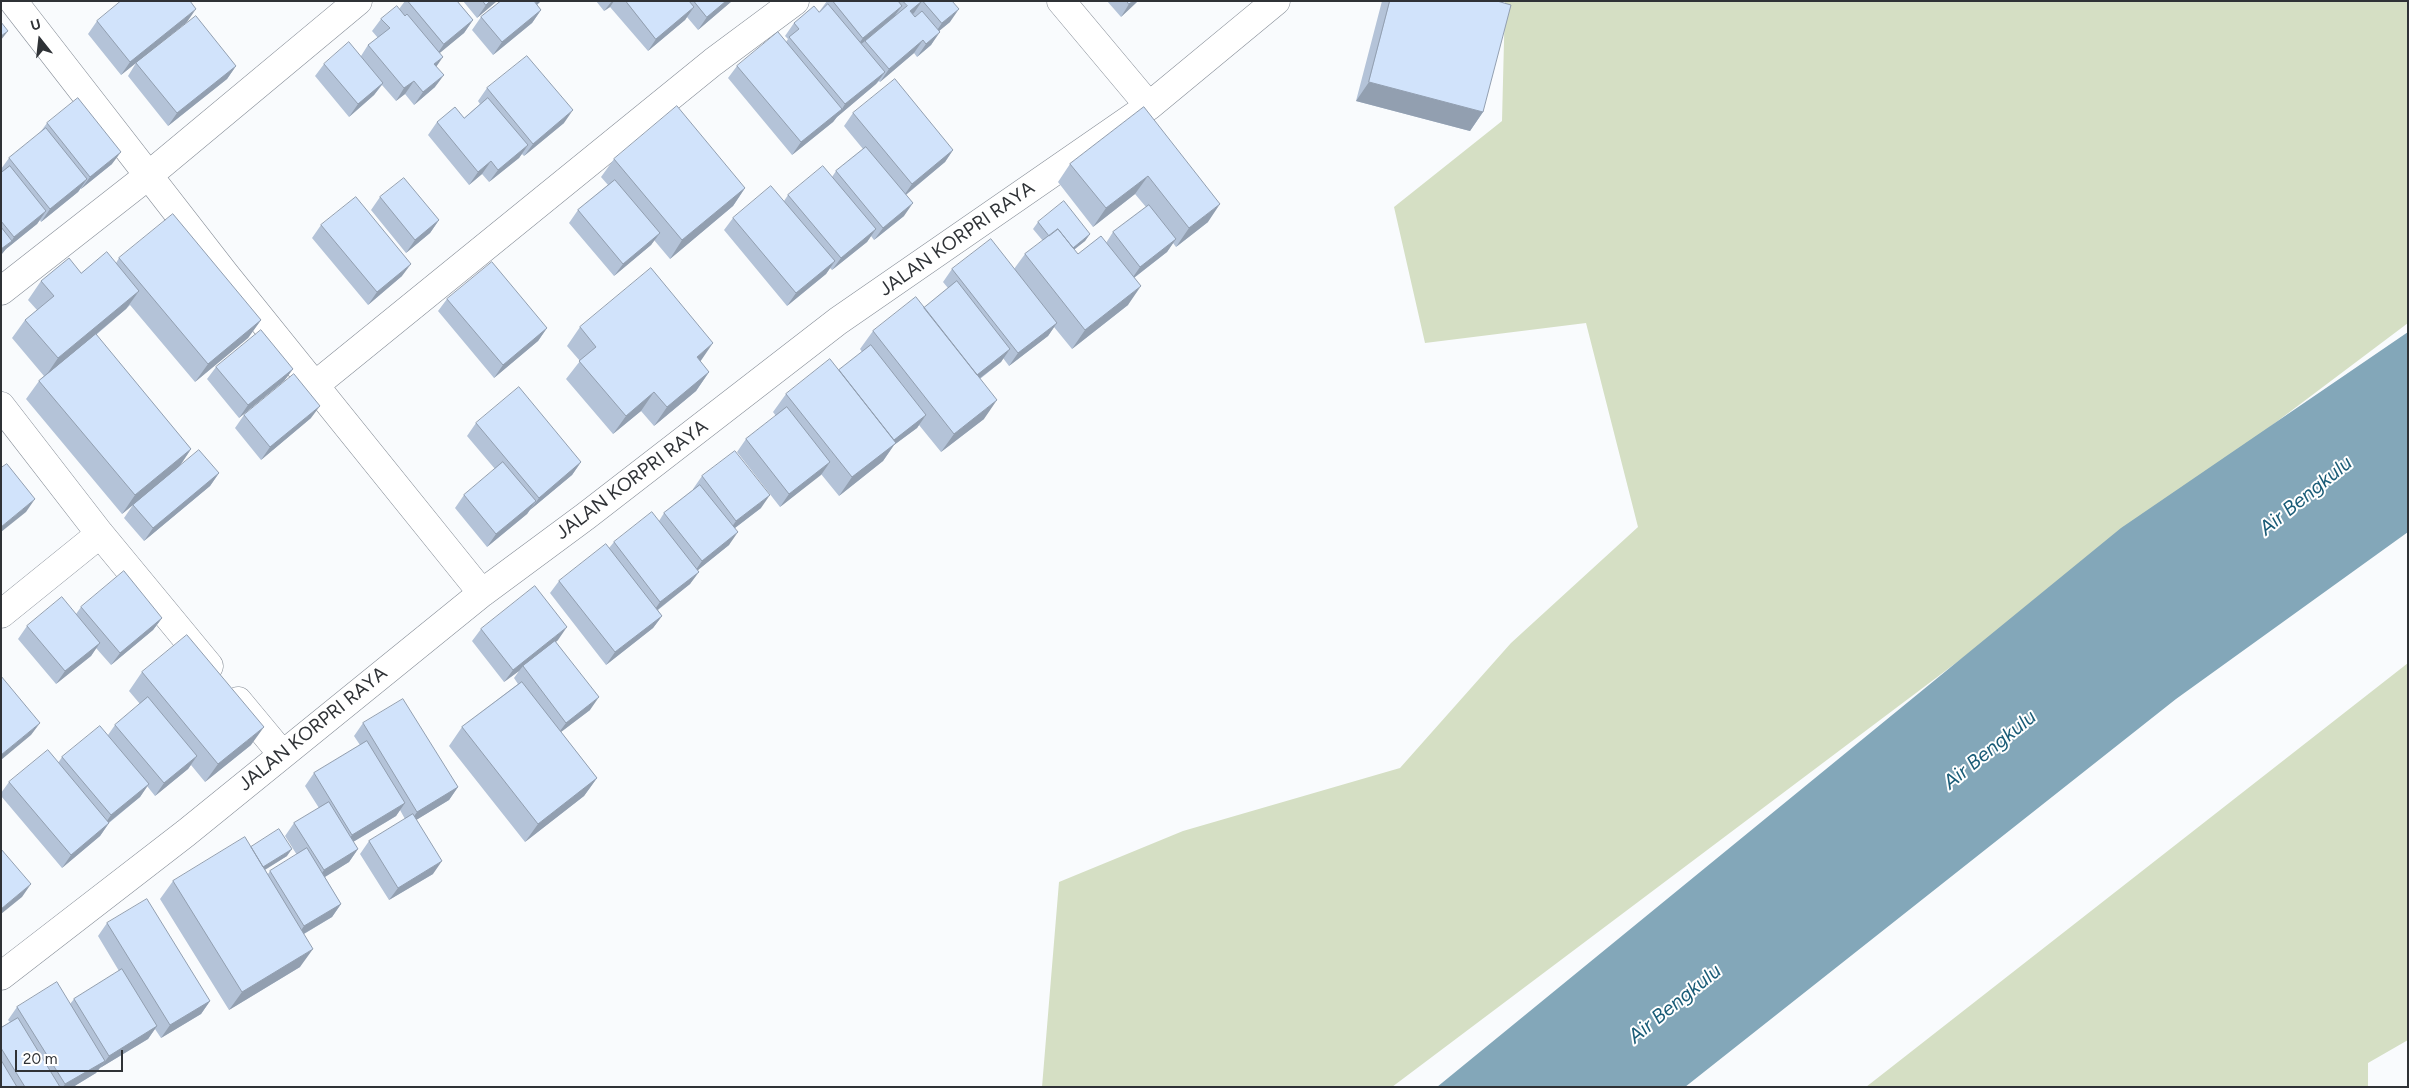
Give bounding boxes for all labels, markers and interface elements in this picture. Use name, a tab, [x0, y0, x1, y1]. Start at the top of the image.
north arrow	[15, 15, 65, 65]
text: U	[29, 16, 43, 35]
street label: JALAN KORPRI RAYA	[875, 177, 1039, 301]
street label: JALAN KORPRI RAYA	[551, 415, 713, 545]
water label: Air Bengkulu	[2255, 451, 2357, 541]
street label: JALAN KORPRI RAYA	[234, 662, 392, 796]
water label: Air Bengkulu	[1939, 705, 2041, 795]
water label: Air Bengkulu	[1624, 959, 1726, 1049]
scale bar	[18, 1040, 125, 1072]
text: 20 m	[23, 1050, 57, 1068]

